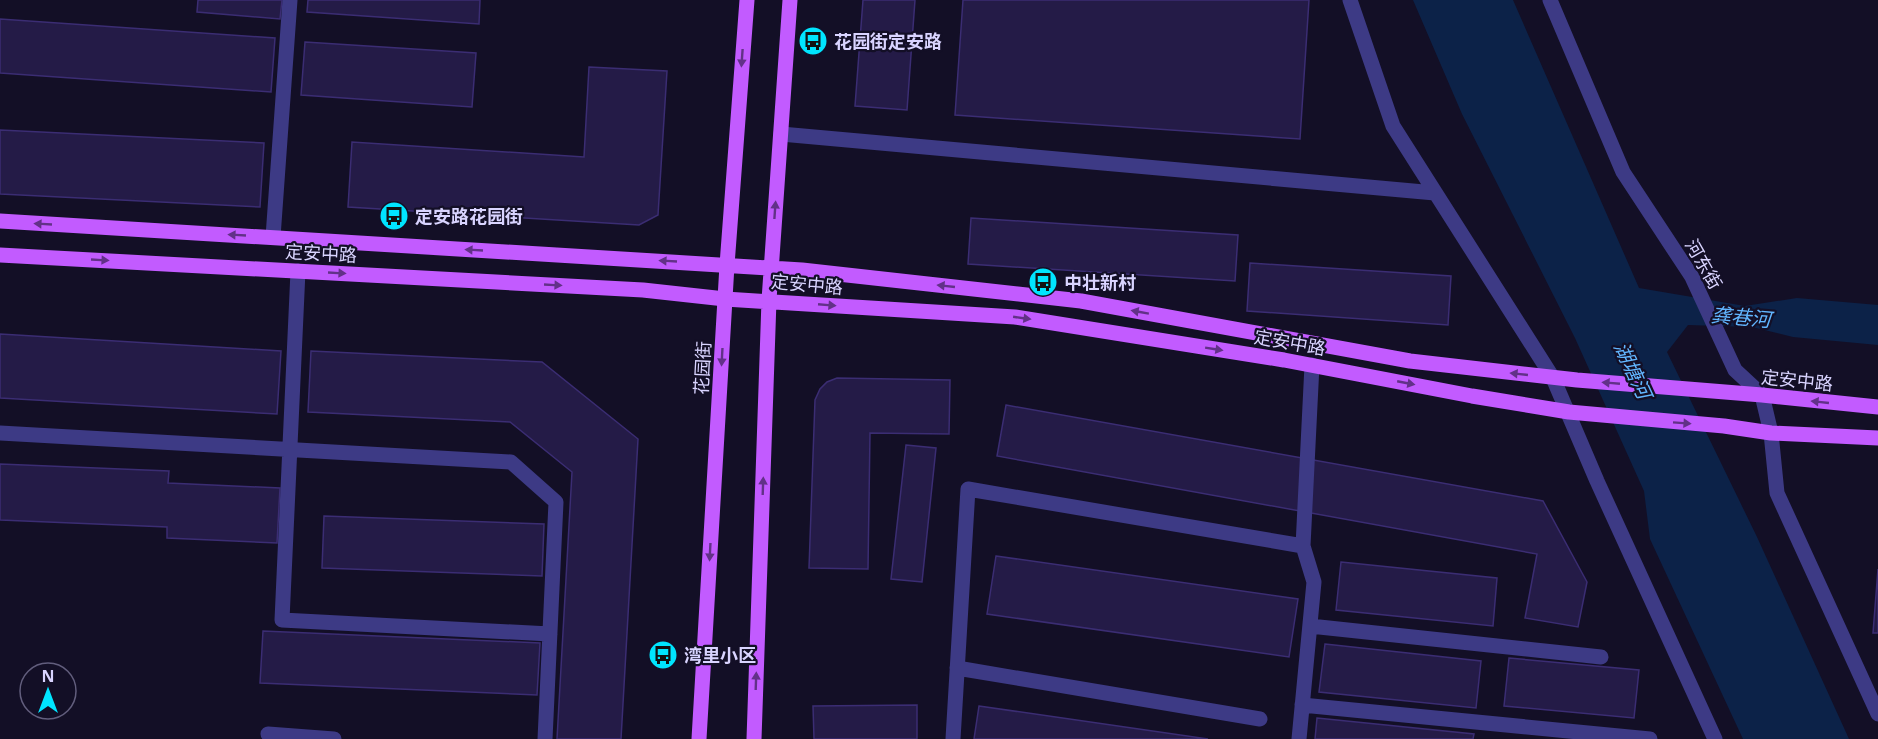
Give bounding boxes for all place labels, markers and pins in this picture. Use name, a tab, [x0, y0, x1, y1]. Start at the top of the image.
bus stop icon: 花园街定安路	[797, 25, 829, 57]
place label: 花园街定安路	[834, 29, 942, 53]
bus stop icon: 定安路花园街	[378, 200, 410, 232]
place label: 定安路花园街	[415, 204, 523, 228]
bus stop icon: 中壮新村	[1027, 266, 1059, 298]
place label: 中壮新村	[1064, 270, 1136, 294]
bus stop icon: 湾里小区	[647, 639, 679, 671]
place label: 湾里小区	[684, 643, 756, 667]

